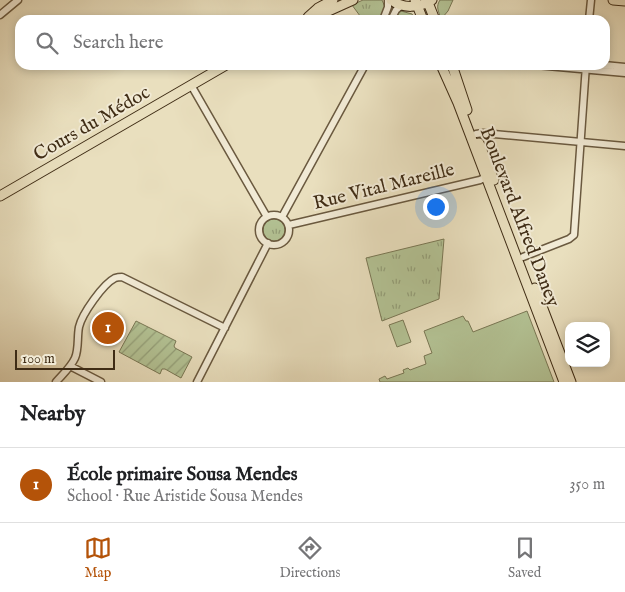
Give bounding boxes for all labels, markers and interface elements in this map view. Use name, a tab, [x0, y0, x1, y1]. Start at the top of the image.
search box	[15, 15, 610, 70]
icon: search	[33, 29, 61, 57]
text: Search here	[73, 31, 164, 55]
street label: Cours du Médoc	[29, 81, 155, 167]
street label: Boulevard Alfred Daney	[474, 124, 565, 311]
street label: Rue Vital Mareille	[311, 158, 457, 216]
your location	[423, 194, 449, 220]
pin: 1	[92, 309, 124, 347]
map controls	[565, 322, 610, 367]
button: layers	[565, 322, 610, 367]
scale bar	[15, 347, 115, 370]
text: 100 m	[22, 350, 55, 368]
text: Nearby	[20, 401, 85, 428]
text: École primaire Sousa Mendes	[67, 463, 297, 487]
text: 1	[33, 475, 39, 495]
text: 350 m	[570, 475, 605, 495]
text: School · Rue Aristide Sousa Mendes	[67, 487, 303, 507]
tab: Map	[84, 534, 112, 582]
tab: Directions	[279, 534, 340, 582]
tab: Saved	[508, 534, 541, 582]

